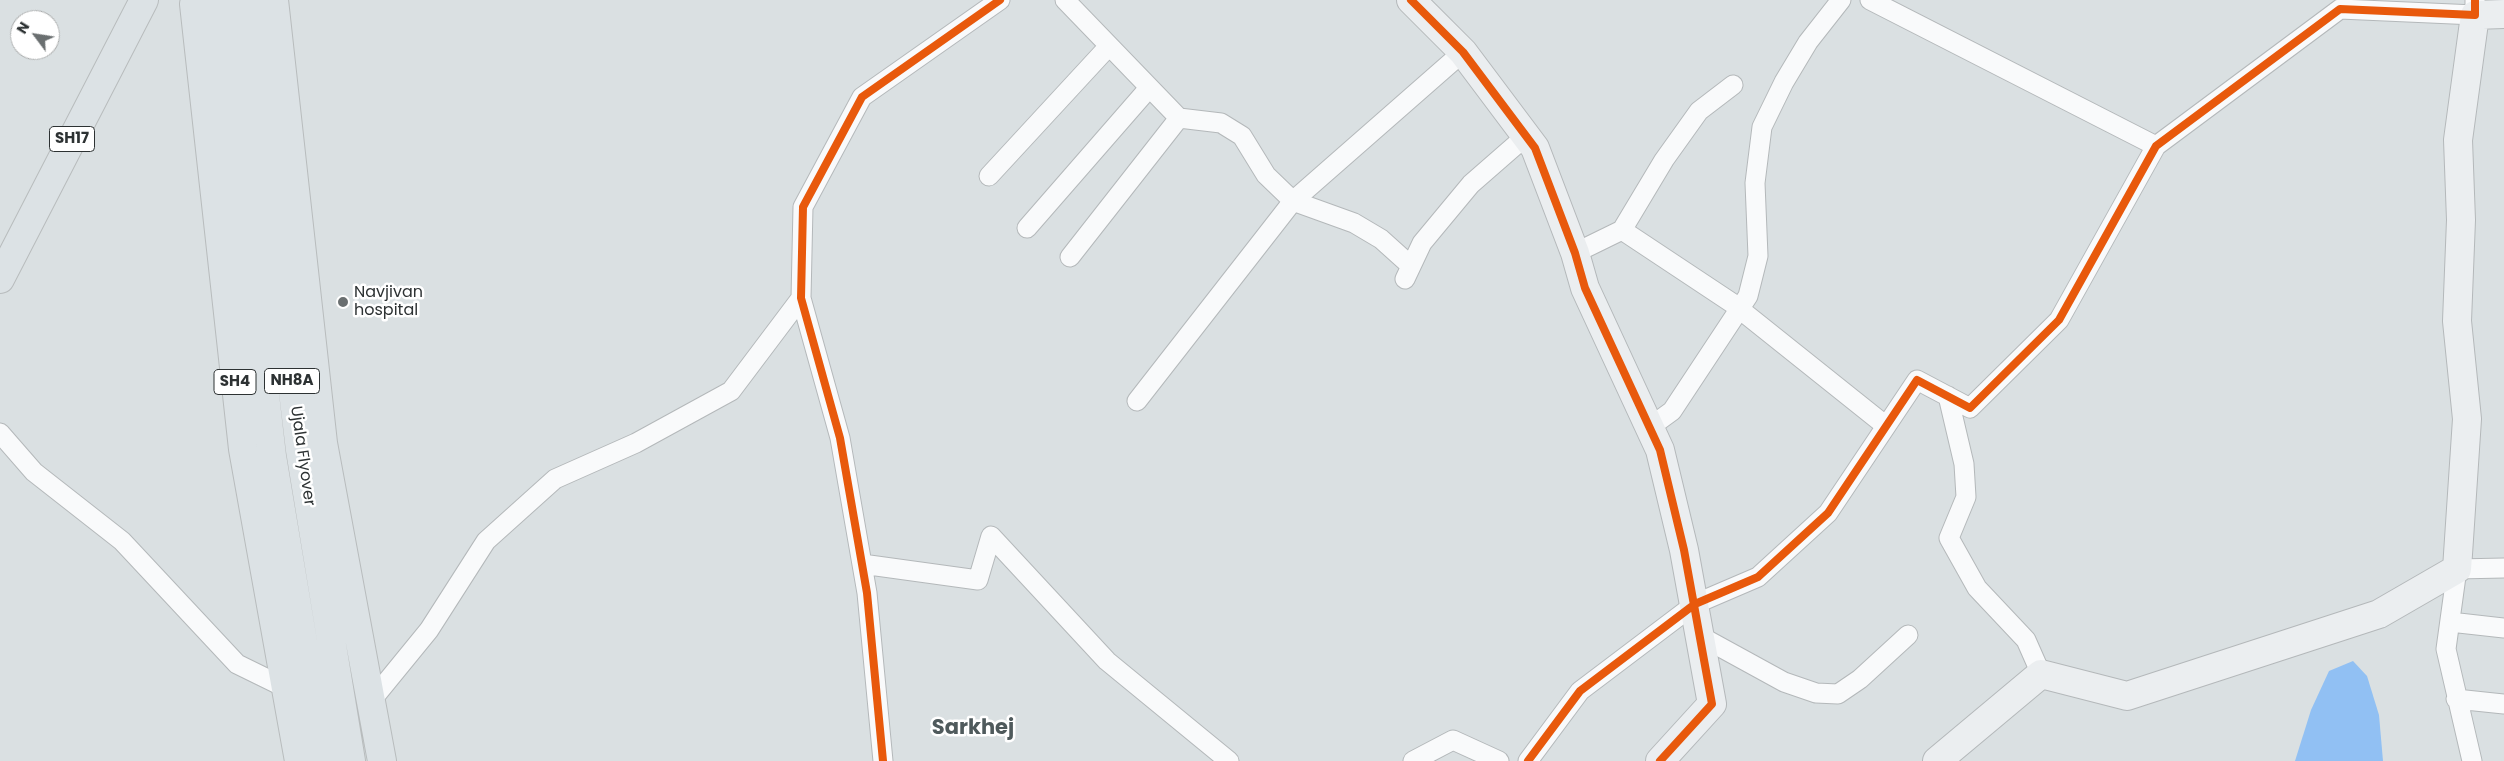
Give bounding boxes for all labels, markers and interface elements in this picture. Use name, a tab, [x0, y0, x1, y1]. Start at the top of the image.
north arrow	[10, 10, 60, 60]
text: N	[12, 18, 34, 37]
road number: SH17	[50, 126, 94, 152]
place label: Navjivan hospital	[354, 283, 423, 321]
marker: Navjivan hospital	[336, 295, 350, 309]
road number: NH8A	[264, 368, 320, 394]
road number: SH4	[214, 370, 256, 394]
street label: Ujala Flyover	[285, 405, 319, 507]
district label: Sarkhej	[932, 716, 1014, 742]

